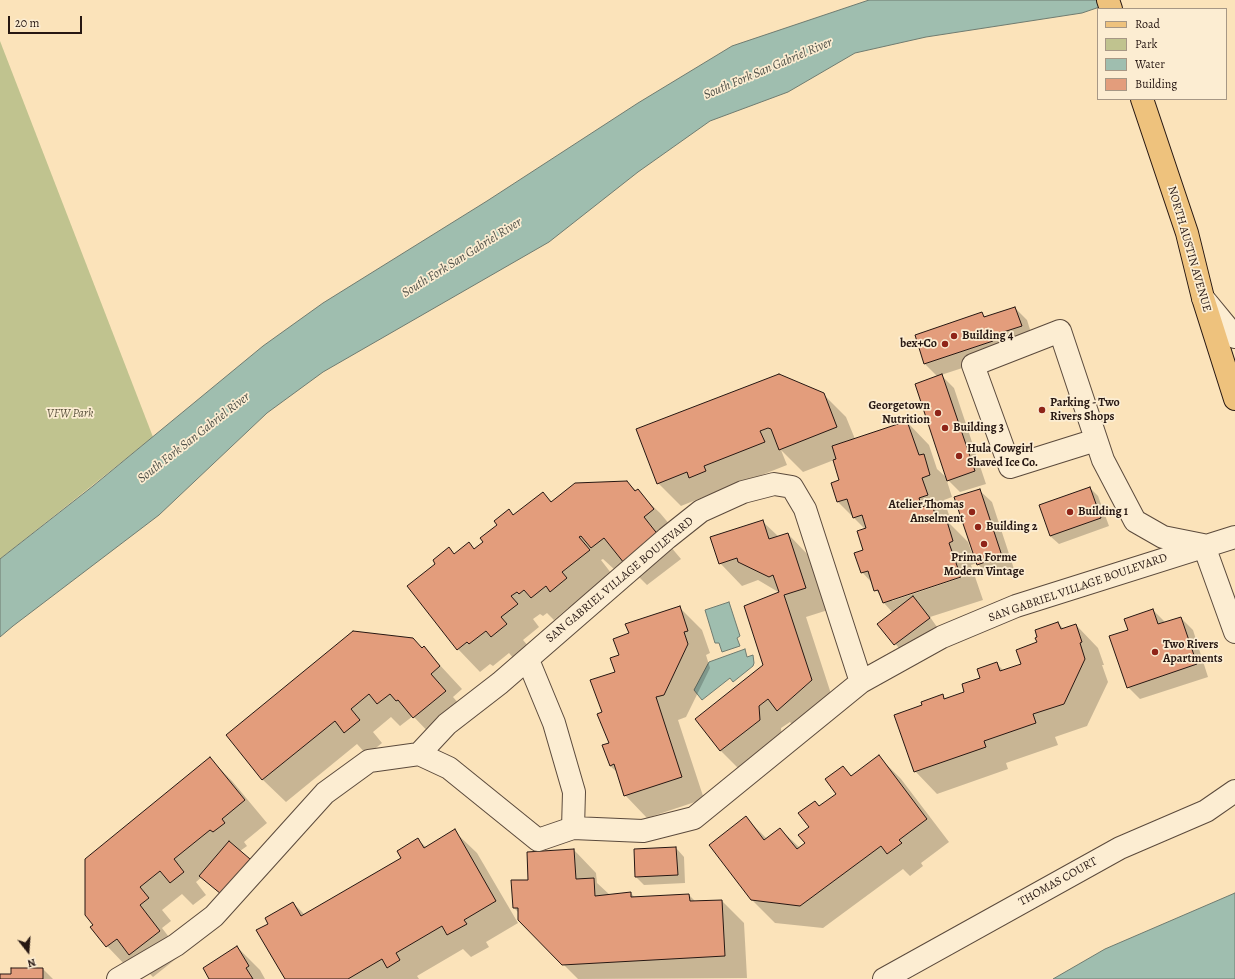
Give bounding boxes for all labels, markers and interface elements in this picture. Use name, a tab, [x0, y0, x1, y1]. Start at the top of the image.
scale bar	[10, 8, 84, 34]
legend	[1097, 8, 1227, 100]
text: 20 m	[15, 15, 39, 31]
text: Road	[1135, 16, 1160, 32]
water label: South Fork San Gabriel River	[701, 35, 835, 103]
text: Park	[1135, 36, 1158, 52]
text: Water	[1135, 56, 1165, 72]
text: Building	[1135, 76, 1177, 92]
street label: NORTH AUSTIN AVENUE	[1164, 184, 1214, 314]
water label: South Fork San Gabriel River	[399, 215, 525, 301]
place label: Building 4	[962, 329, 1013, 343]
marker: Building 4	[949, 331, 959, 341]
place label: bex+Co	[900, 337, 937, 351]
marker: bex+Co	[940, 339, 950, 349]
water label: South Fork San Gabriel River	[135, 389, 253, 487]
place label: Parking - Two Rivers Shops	[1050, 396, 1120, 424]
place label: Georgetown Nutrition	[868, 399, 930, 427]
marker: Parking - Two Rivers Shops	[1037, 405, 1047, 415]
park label: VFW Park	[47, 407, 93, 421]
marker: Georgetown Nutrition	[933, 408, 943, 418]
place label: Building 3	[953, 421, 1004, 435]
marker: Building 3	[940, 423, 950, 433]
place label: Hula Cowgirl Shaved Ice Co.	[967, 442, 1038, 470]
marker: Hula Cowgirl Shaved Ice Co.	[954, 451, 964, 461]
place label: Atelier Thomas Anselment	[889, 498, 964, 526]
place label: Building 1	[1078, 505, 1128, 519]
marker: Atelier Thomas Anselment	[967, 507, 977, 517]
marker: Building 1	[1065, 507, 1075, 517]
street label: SAN GABRIEL VILLAGE BOULEVARD	[543, 514, 697, 646]
place label: Building 2	[986, 520, 1037, 534]
marker: Building 2	[973, 522, 983, 532]
marker: Prima Forme Modern Vintage	[979, 539, 989, 549]
place label: Prima Forme Modern Vintage	[944, 551, 1024, 579]
street label: SAN GABRIEL VILLAGE BOULEVARD	[987, 551, 1169, 625]
place label: Two Rivers Apartments	[1163, 638, 1223, 666]
marker: Two Rivers Apartments	[1150, 647, 1160, 657]
street label: THOMAS COURT	[1016, 854, 1100, 910]
north arrow	[8, 931, 48, 971]
text: N	[26, 955, 38, 971]

